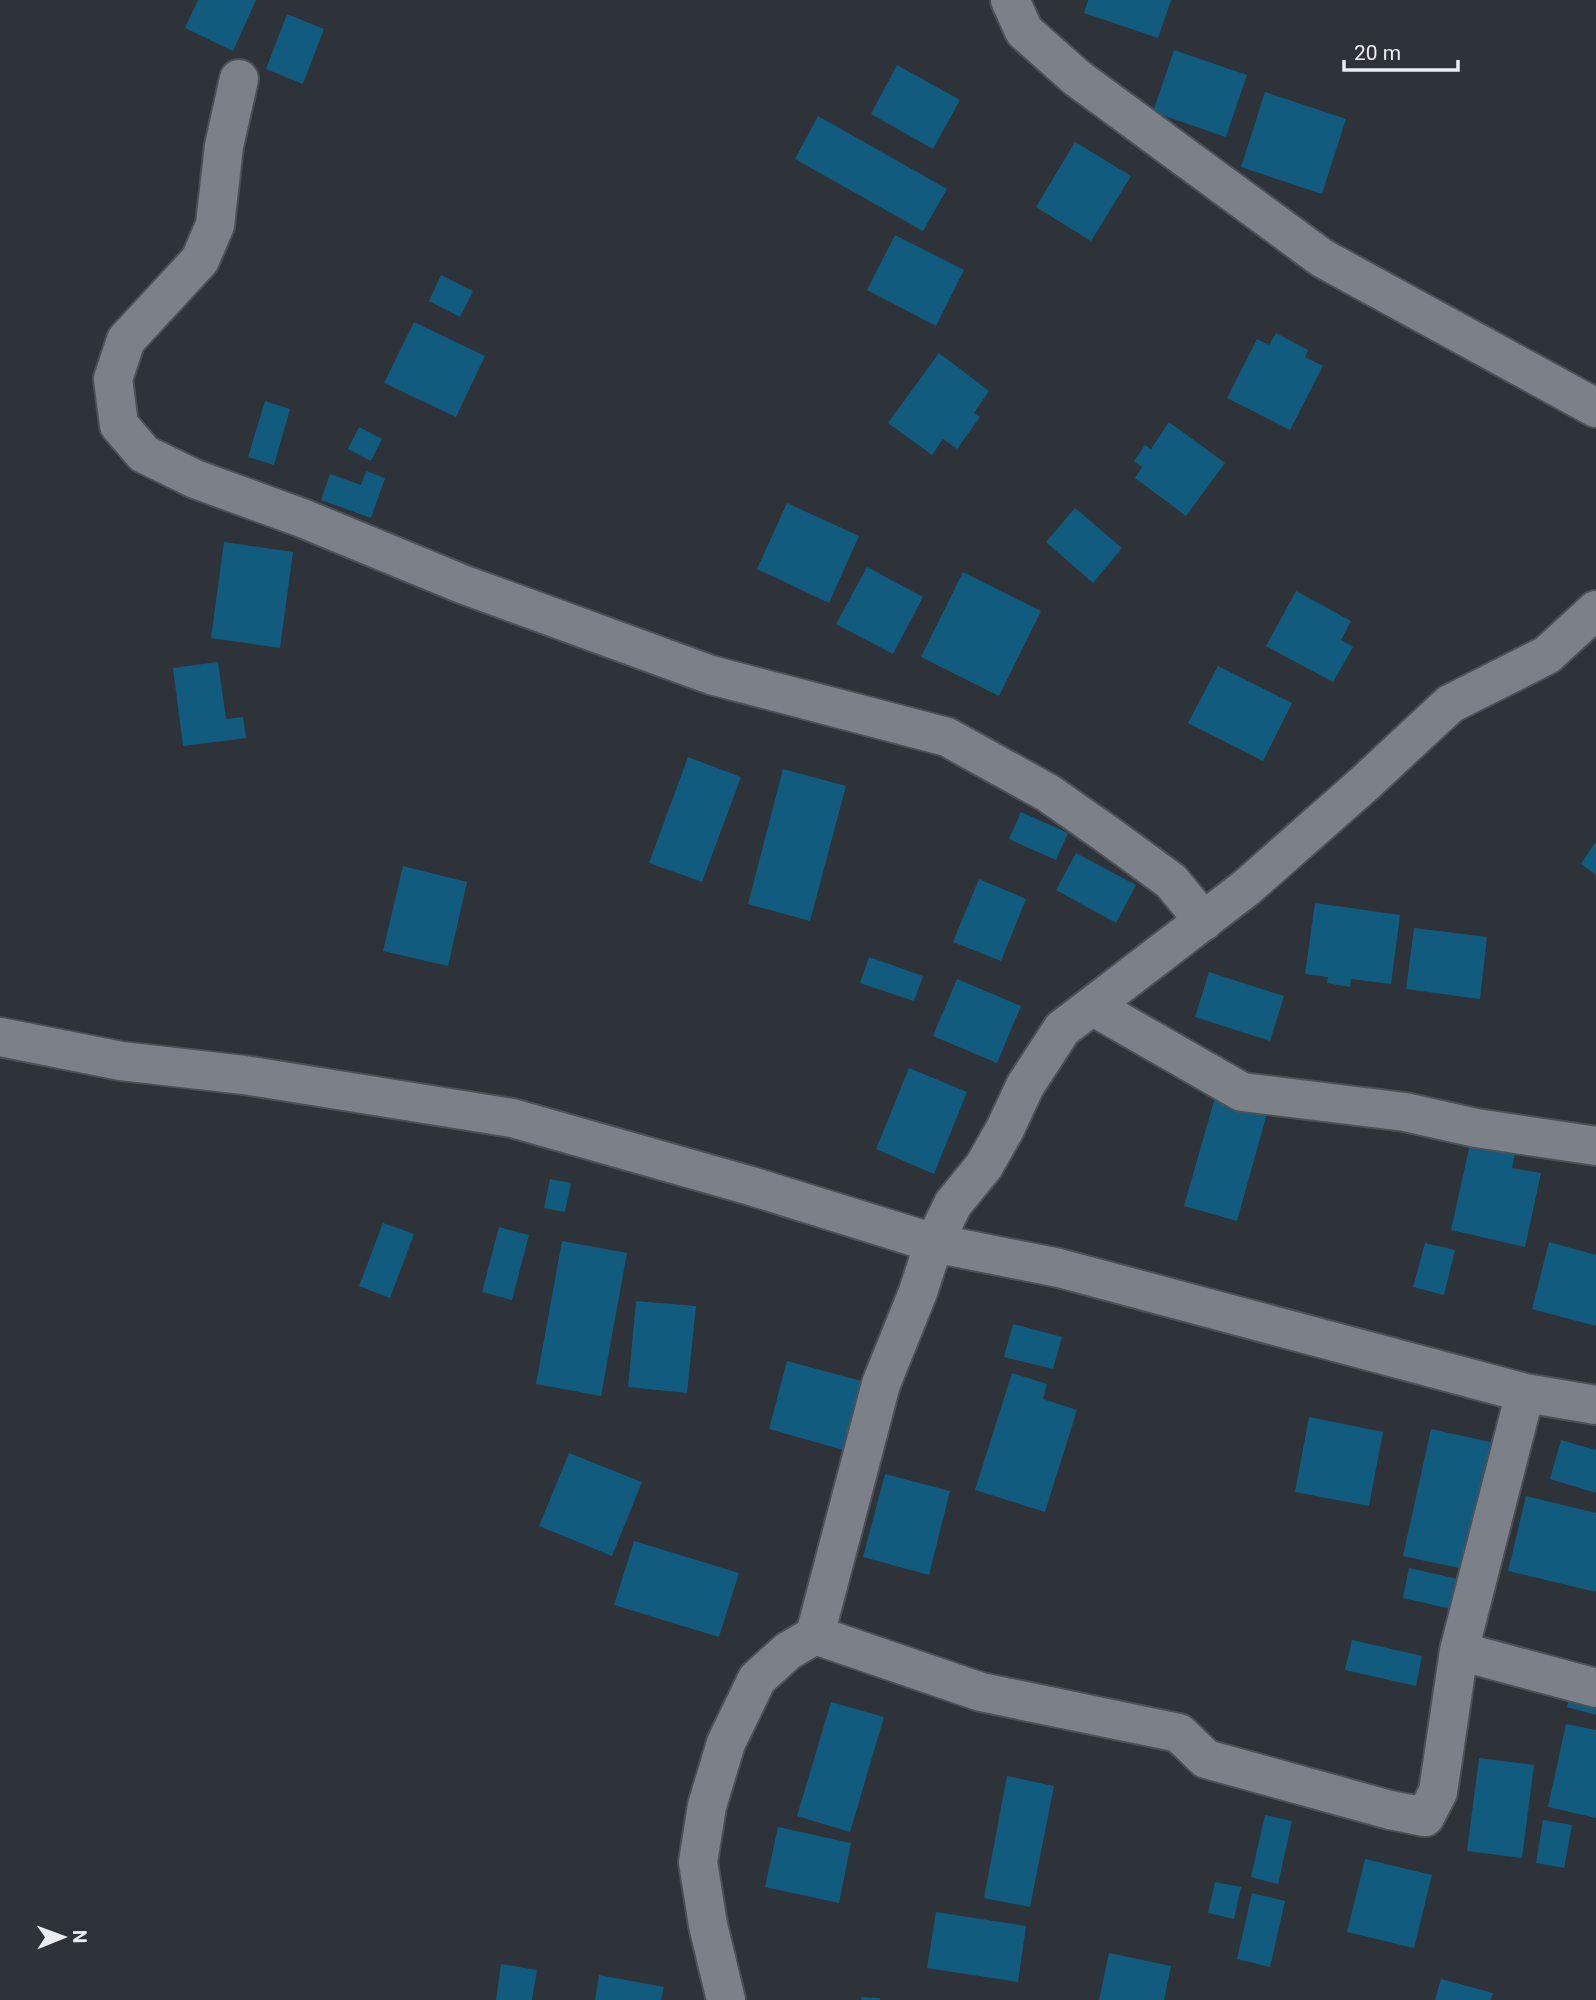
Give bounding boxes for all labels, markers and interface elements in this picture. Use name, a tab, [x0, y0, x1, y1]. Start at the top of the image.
scale bar	[1344, 28, 1458, 72]
text: 20 m	[1354, 41, 1401, 65]
north arrow	[28, 1902, 98, 1972]
text: N	[68, 1930, 91, 1944]

